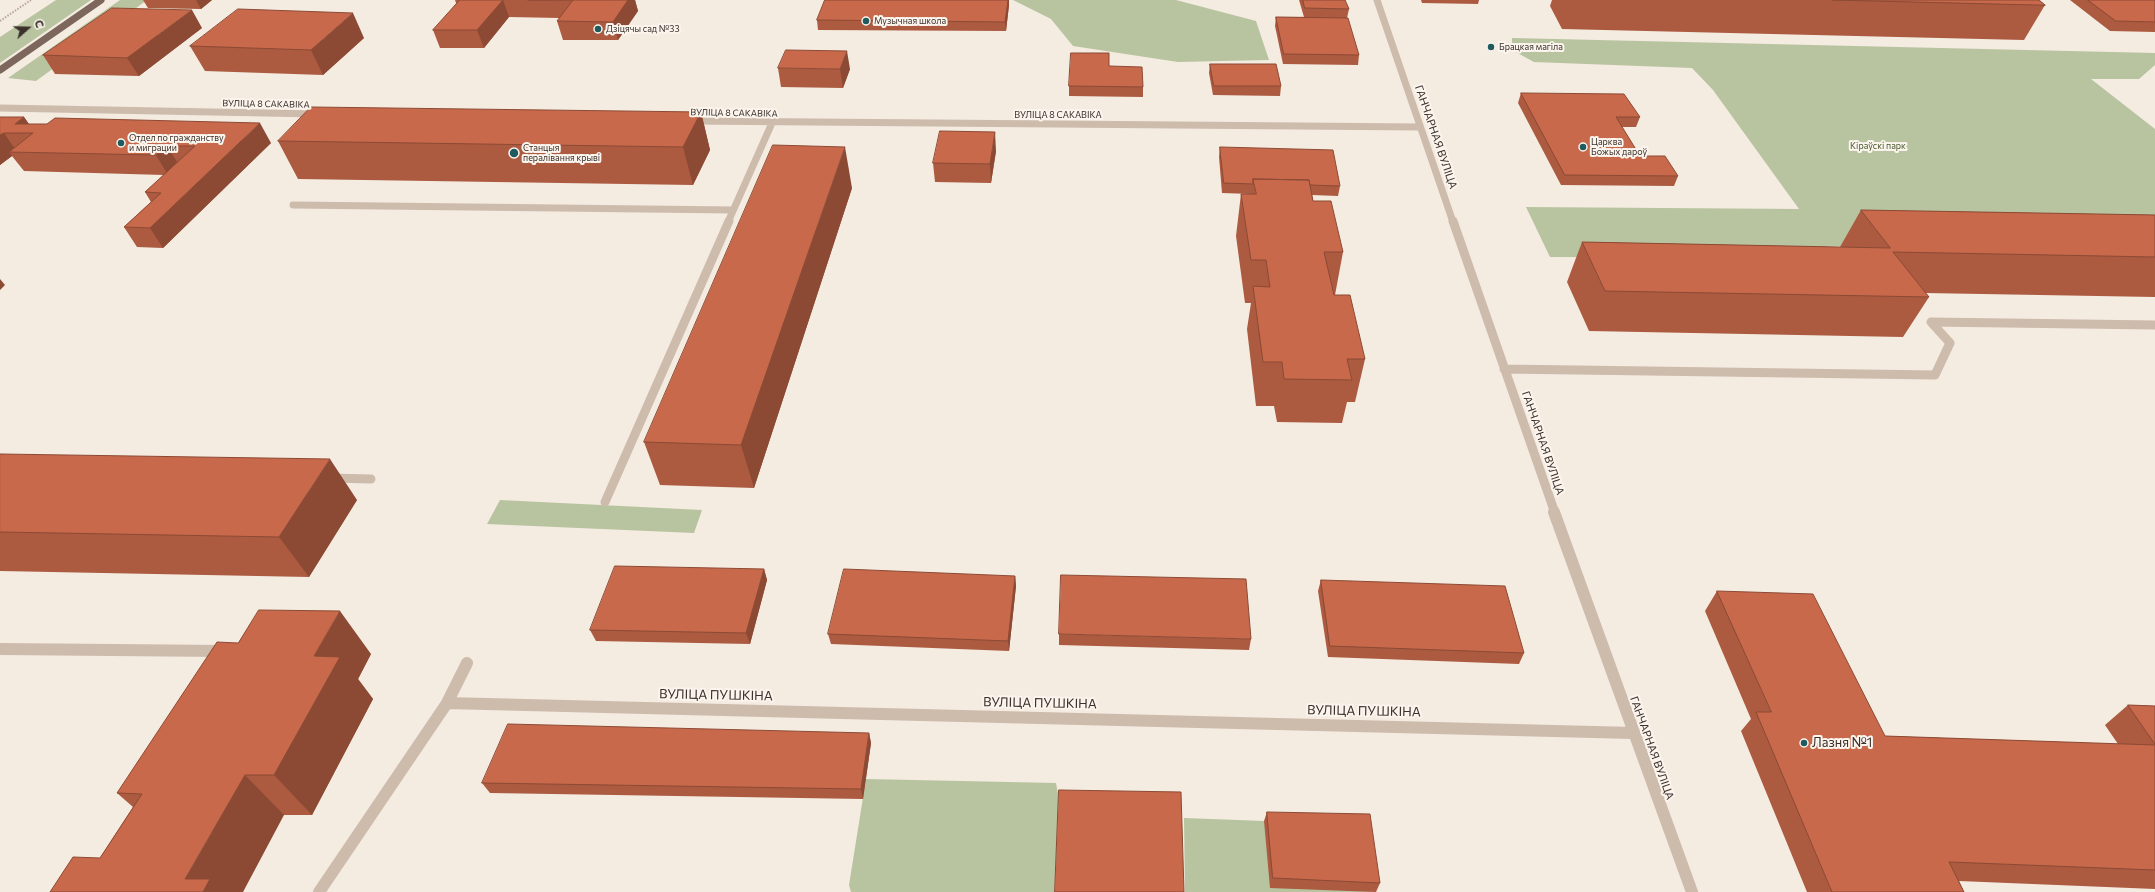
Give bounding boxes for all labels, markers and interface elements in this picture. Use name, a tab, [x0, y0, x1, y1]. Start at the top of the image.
north arrow	[8, 8, 48, 48]
marker: Музычная школа	[861, 16, 871, 26]
place label: Музычная школа	[874, 16, 946, 26]
text: С	[32, 18, 47, 29]
marker: Дзіцячы сад №33	[593, 24, 603, 34]
place label: Дзіцячы сад №33	[606, 24, 680, 34]
marker: Брацкая магіла	[1486, 42, 1496, 52]
place label: Брацкая магіла	[1499, 42, 1563, 52]
street label: ГАНЧАРНАЯ ВУЛІЦА	[1412, 83, 1460, 191]
street label: ВУЛІЦА 8 САКАВІКА	[222, 98, 310, 110]
street label: ВУЛІЦА 8 САКАВІКА	[690, 107, 778, 119]
street label: ВУЛІЦА 8 САКАВІКА	[1014, 110, 1102, 120]
place label: Отдел по гражданству и миграции	[129, 133, 224, 154]
place label: Царква Божых дароў	[1591, 137, 1647, 158]
marker: Отдел по гражданству и миграции	[116, 138, 126, 148]
park label: Кіраўскі парк	[1850, 141, 1906, 151]
marker: Царква Божых дароў	[1578, 142, 1588, 152]
place label: Станцыя пералівання крыві	[523, 143, 600, 164]
marker: Станцыя пералівання крыві	[508, 147, 520, 159]
street label: ГАНЧАРНАЯ ВУЛІЦА	[1519, 389, 1567, 497]
street label: ВУЛІЦА ПУШКІНА	[659, 686, 773, 704]
street label: ВУЛІЦА ПУШКІНА	[983, 694, 1097, 712]
street label: ГАНЧАРНАЯ ВУЛІЦА	[1627, 695, 1677, 801]
street label: ВУЛІЦА ПУШКІНА	[1307, 702, 1421, 720]
place label: Лазня №1	[1812, 735, 1872, 751]
marker: Лазня №1	[1799, 738, 1809, 748]

